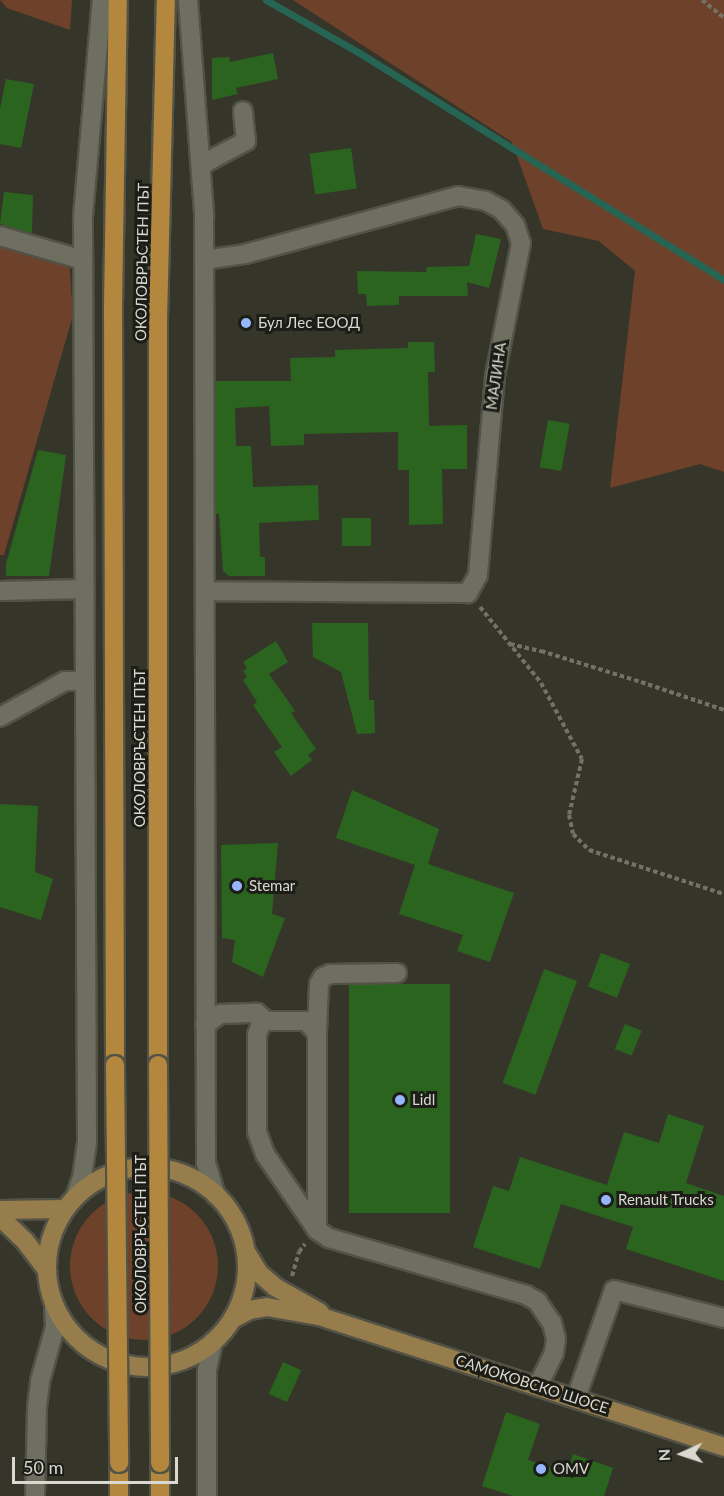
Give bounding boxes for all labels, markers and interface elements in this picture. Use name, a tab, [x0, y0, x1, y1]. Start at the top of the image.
street label: ОКОЛОВРЪСТЕН ПЪТ	[132, 183, 152, 341]
place label: Бул Лес ЕООД	[258, 314, 360, 332]
marker: Бул Лес ЕООД	[239, 316, 253, 330]
street label: МАЛИНА	[482, 341, 510, 411]
street label: ОКОЛОВРЪСТЕН ПЪТ	[131, 669, 149, 827]
place label: Stemar	[249, 877, 295, 895]
marker: Stemar	[230, 879, 244, 893]
place label: Lidl	[412, 1091, 435, 1109]
marker: Lidl	[393, 1093, 407, 1107]
street label: ОКОЛОВРЪСТЕН ПЪТ	[132, 1155, 150, 1313]
place label: Renault Trucks	[618, 1191, 714, 1209]
marker: Renault Trucks	[599, 1193, 613, 1207]
street label: САМОКОВСКО ШОСЕ	[453, 1351, 611, 1417]
north arrow	[652, 1424, 712, 1484]
scale bar	[15, 1445, 182, 1483]
text: N	[654, 1448, 673, 1462]
text: 50 m	[23, 1456, 63, 1478]
place label: OMV	[553, 1460, 589, 1478]
marker: OMV	[534, 1462, 548, 1476]

